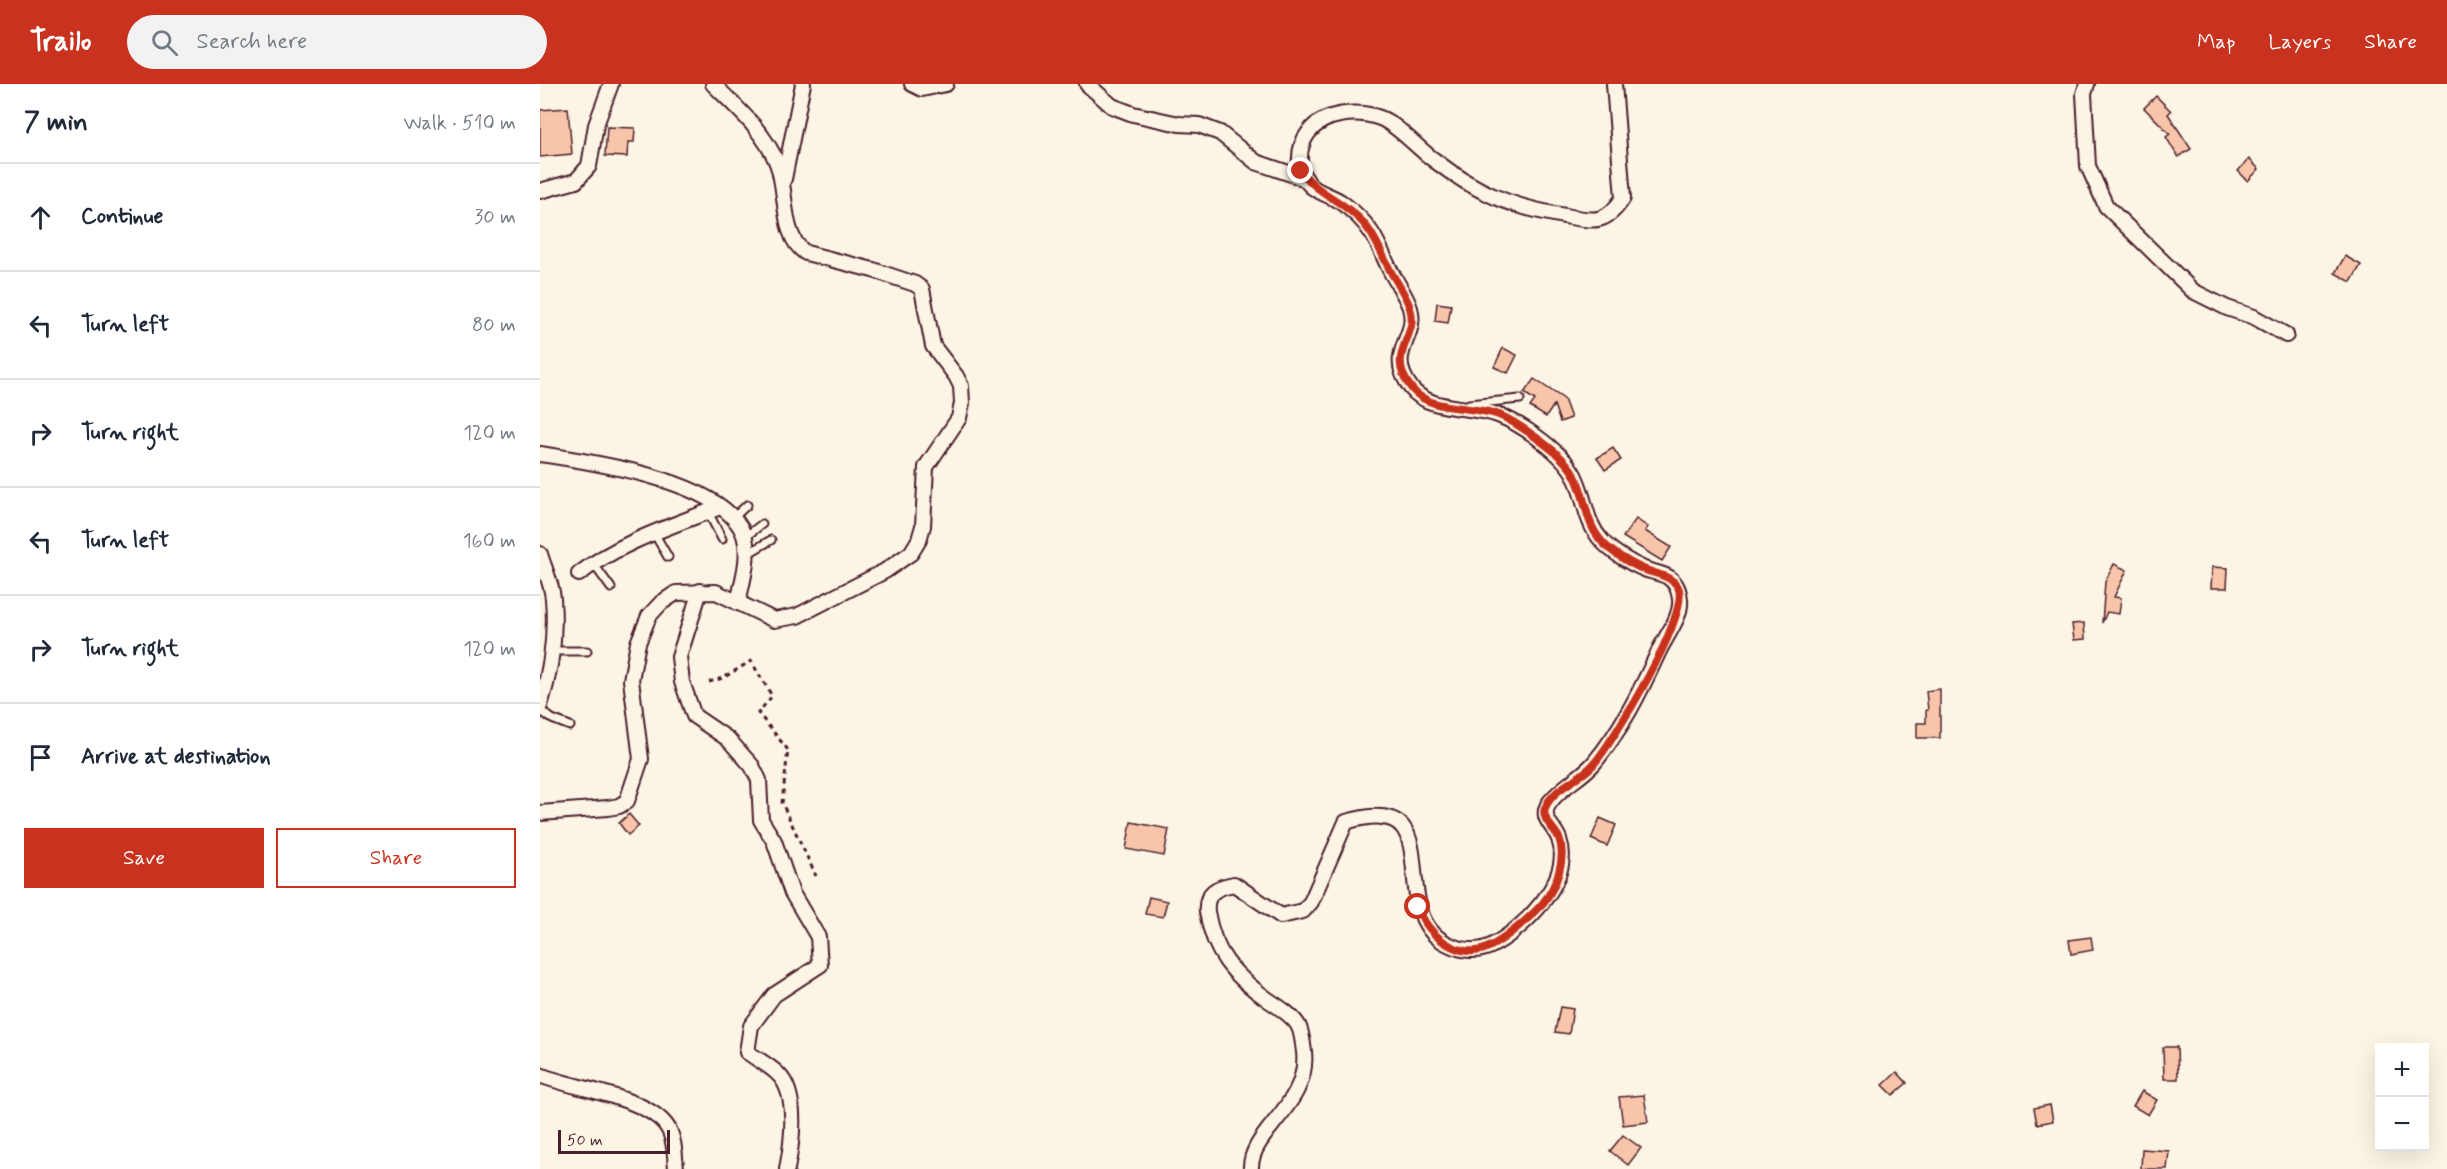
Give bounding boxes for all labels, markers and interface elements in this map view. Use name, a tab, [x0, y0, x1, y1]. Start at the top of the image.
search box	[127, 15, 547, 69]
text: Trailo	[30, 24, 91, 61]
icon: search	[148, 26, 181, 59]
text: Search here	[196, 28, 307, 56]
text: Map	[2197, 28, 2235, 56]
text: Layers	[2268, 28, 2331, 56]
text: Share	[2364, 28, 2417, 56]
text: 7 min	[24, 106, 88, 140]
text: Walk · 510 m	[403, 110, 516, 137]
route end	[1287, 157, 1313, 183]
icon: ahead	[24, 201, 57, 234]
text: Continue	[81, 203, 163, 231]
text: 30 m	[474, 204, 516, 231]
icon: left	[24, 309, 57, 342]
text: Turn left	[81, 311, 169, 339]
text: 80 m	[472, 312, 516, 339]
icon: right	[24, 417, 57, 450]
text: Turn right	[81, 419, 179, 447]
text: 120 m	[463, 420, 516, 447]
icon: left	[24, 525, 57, 558]
text: Turn left	[81, 527, 169, 555]
text: 160 m	[463, 528, 516, 555]
icon: right	[24, 633, 57, 666]
text: Turn right	[81, 635, 179, 663]
text: 120 m	[463, 636, 516, 663]
icon: arrive	[24, 741, 57, 774]
text: Arrive at destination	[81, 743, 271, 771]
button: Save	[24, 828, 264, 888]
button: Share	[276, 828, 516, 888]
route start	[1404, 893, 1430, 919]
map controls	[2375, 1043, 2429, 1151]
button: +	[2375, 1043, 2429, 1097]
button: −	[2375, 1097, 2429, 1151]
scale bar	[558, 1127, 670, 1154]
text: 50 m	[567, 1130, 603, 1151]

